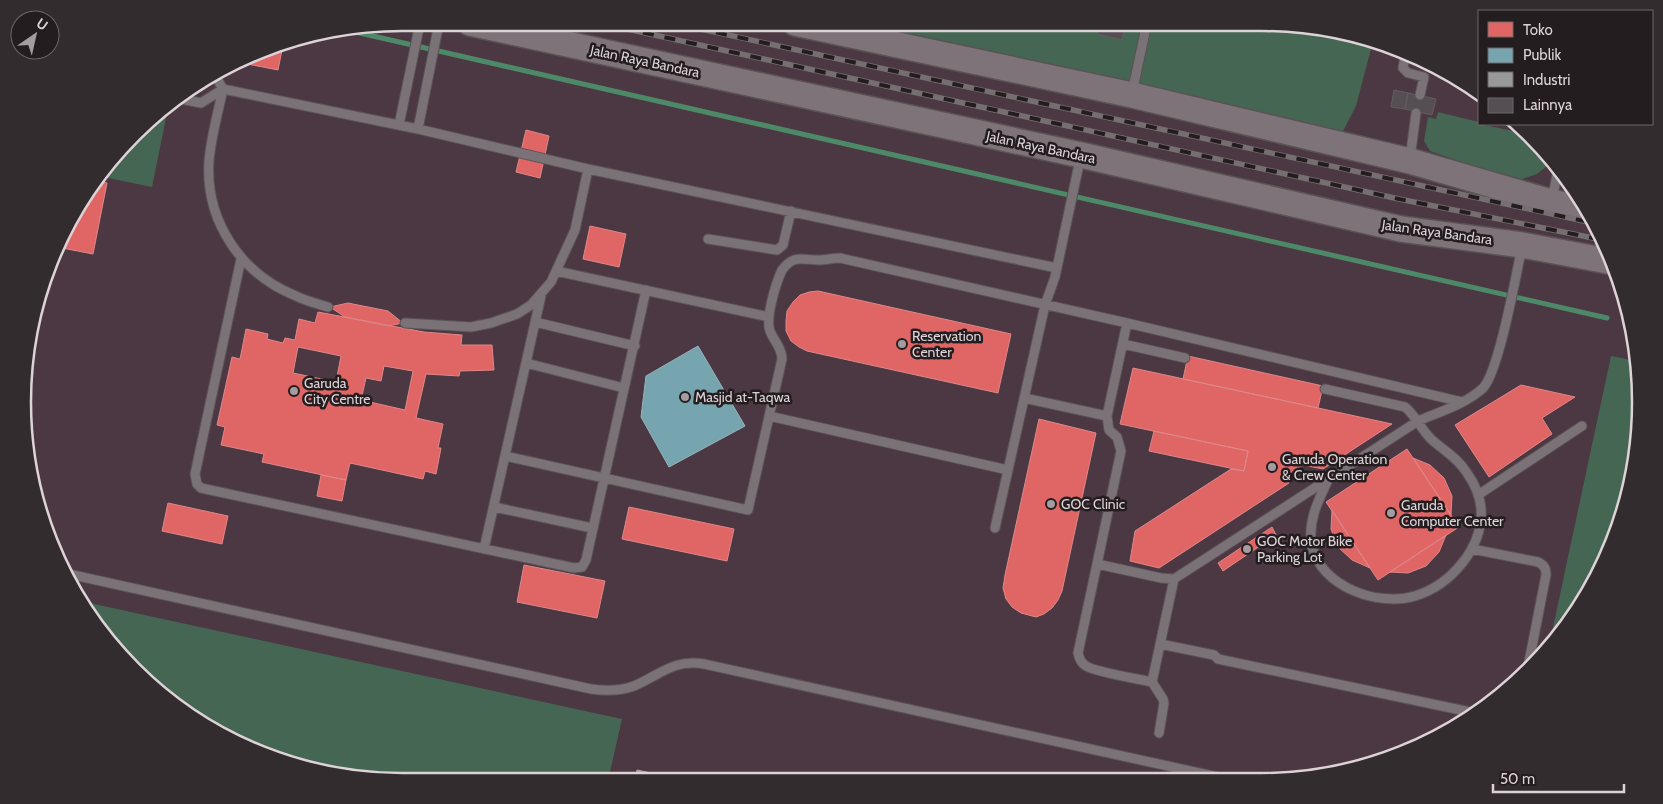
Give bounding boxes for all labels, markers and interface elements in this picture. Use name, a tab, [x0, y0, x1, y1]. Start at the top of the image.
north arrow	[10, 10, 60, 60]
legend	[1478, 10, 1653, 125]
text: U	[33, 14, 51, 34]
text: Toko	[1523, 21, 1553, 39]
street label: Jalan Raya Bandara	[588, 40, 702, 81]
text: Publik	[1523, 46, 1561, 64]
text: Industri	[1523, 71, 1570, 89]
text: Lainnya	[1523, 96, 1573, 114]
street label: Jalan Raya Bandara	[984, 126, 1098, 167]
street label: Jalan Raya Bandara	[1380, 215, 1494, 249]
place label: Reservation Center	[912, 327, 982, 361]
marker: Reservation Center	[896, 338, 908, 350]
place label: Garuda City Centre	[304, 374, 370, 408]
marker: Garuda City Centre	[288, 385, 300, 397]
place label: Masjid at-Taqwa	[695, 388, 791, 406]
marker: Masjid at-Taqwa	[679, 391, 691, 403]
place label: Garuda Operation & Crew Center	[1282, 450, 1387, 484]
marker: Garuda Operation & Crew Center	[1266, 461, 1278, 473]
place label: GOC Clinic	[1061, 495, 1125, 513]
place label: Garuda Computer Center	[1401, 496, 1504, 530]
marker: GOC Clinic	[1045, 498, 1057, 510]
marker: Garuda Computer Center	[1385, 507, 1397, 519]
place label: GOC Motor Bike Parking Lot	[1257, 532, 1352, 566]
marker: GOC Motor Bike Parking Lot	[1241, 543, 1253, 555]
scale bar	[1493, 762, 1624, 794]
text: 50 m	[1500, 770, 1535, 788]

